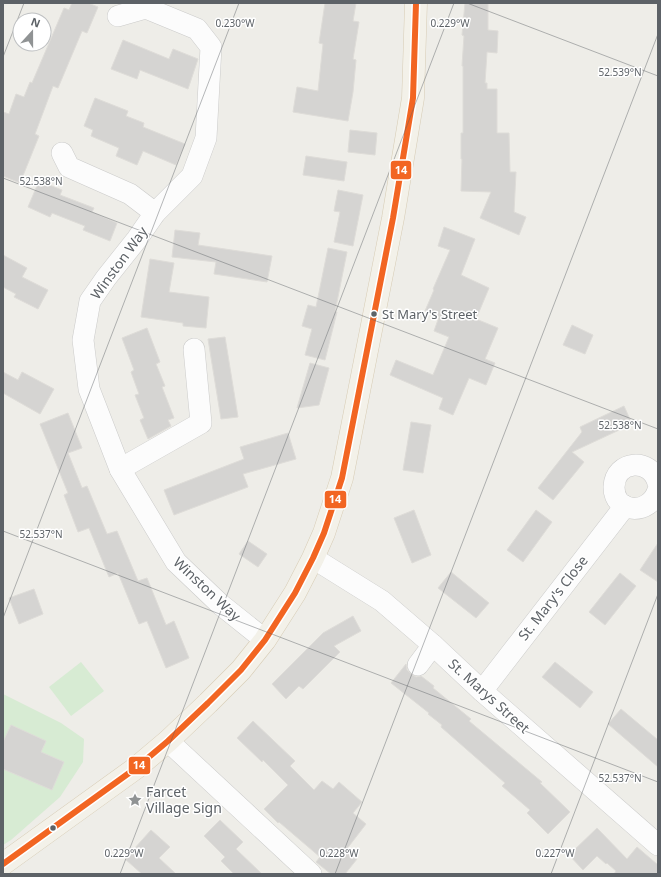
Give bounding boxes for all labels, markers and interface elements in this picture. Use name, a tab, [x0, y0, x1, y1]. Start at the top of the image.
north arrow	[12, 12, 52, 52]
text: N	[29, 14, 43, 31]
text: 0.230°W	[215, 16, 255, 30]
text: 0.229°W	[430, 16, 470, 30]
text: 52.539°N	[598, 65, 642, 79]
line badge: 14	[390, 160, 412, 180]
text: 14	[395, 162, 408, 177]
text: 52.538°N	[19, 174, 63, 188]
street label: Winston Way	[86, 222, 152, 303]
place label: St Mary's Street	[382, 305, 478, 323]
marker: St Mary's Street	[369, 309, 379, 319]
text: 52.538°N	[598, 418, 642, 432]
line badge: 14	[324, 490, 347, 509]
text: 14	[329, 491, 342, 506]
text: 52.537°N	[19, 527, 63, 541]
street label: St. Mary's Close	[513, 551, 592, 644]
street label: Winston Way	[170, 553, 246, 625]
street label: St. Marys Street	[445, 654, 534, 737]
line badge: 14	[128, 756, 151, 775]
text: 14	[133, 757, 146, 772]
text: 52.537°N	[598, 771, 642, 785]
place label: Farcet Village Sign	[146, 782, 222, 817]
place icon: Farcet Village Sign	[127, 792, 143, 808]
unlabelled marker	[48, 823, 58, 833]
text: 0.229°W	[104, 846, 144, 860]
text: 0.228°W	[319, 846, 359, 860]
text: 0.227°W	[535, 846, 575, 860]

